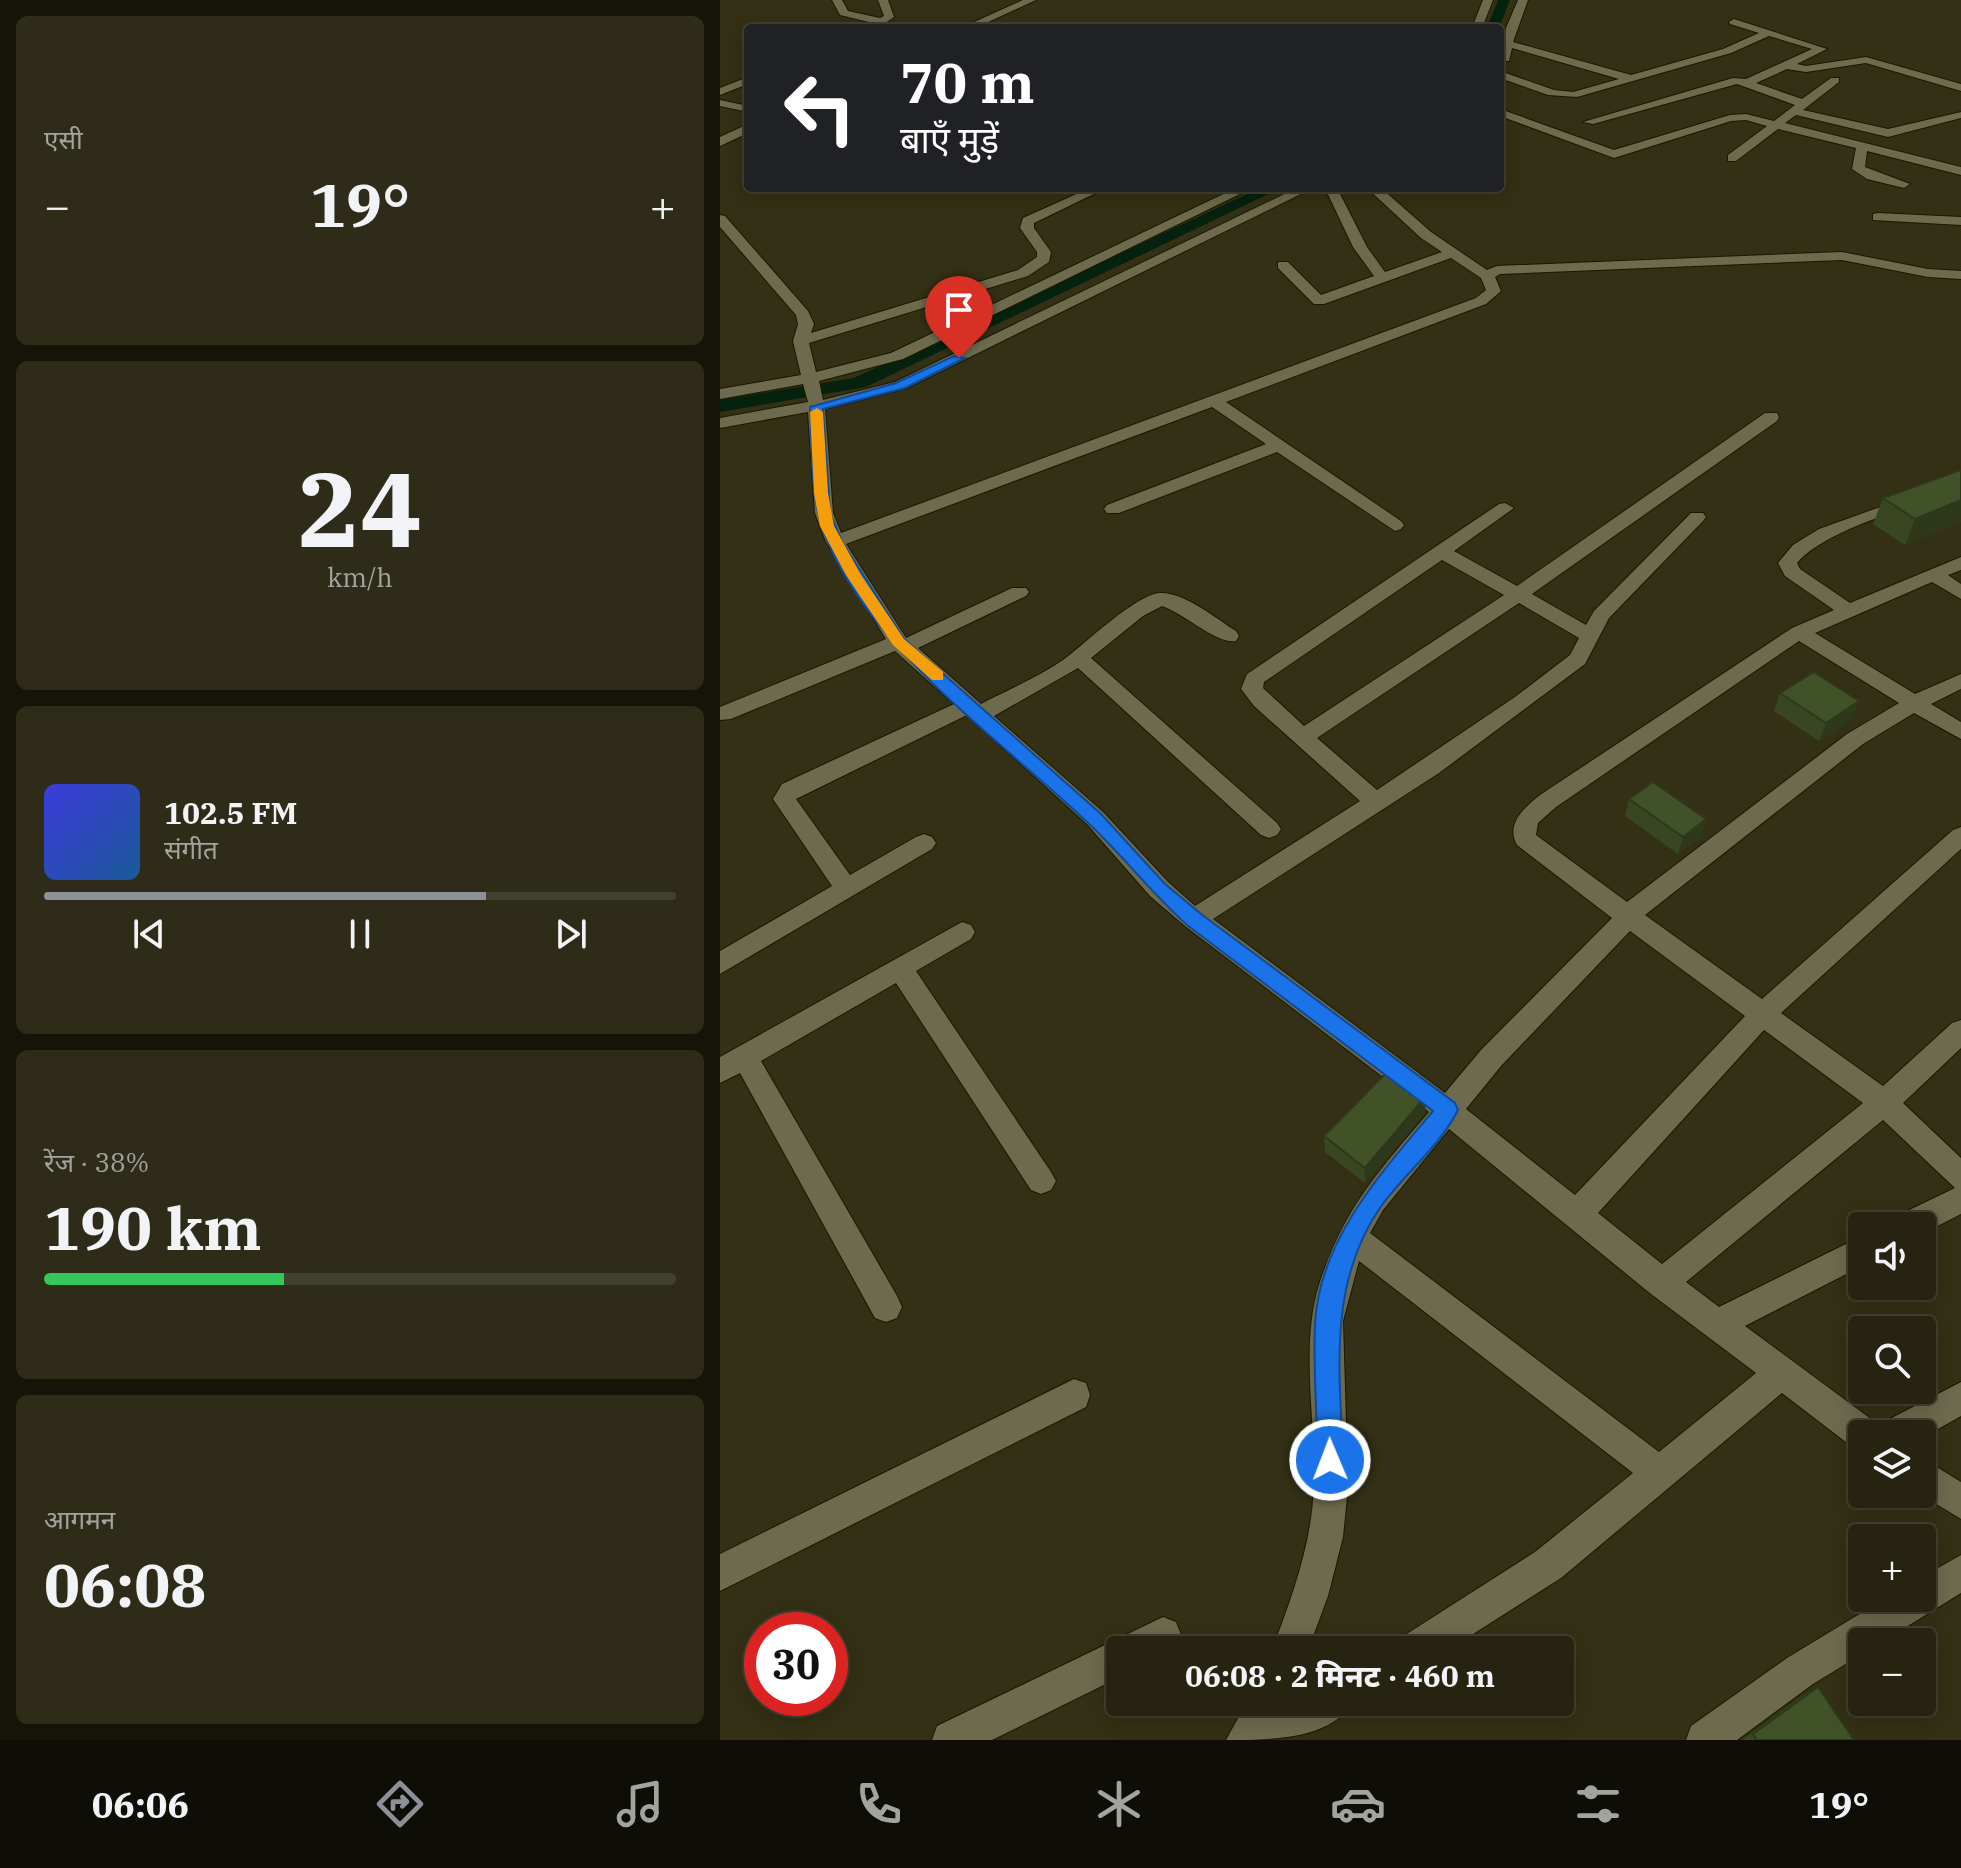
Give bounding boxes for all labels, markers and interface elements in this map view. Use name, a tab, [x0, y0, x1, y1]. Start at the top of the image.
text: 70 m	[900, 46, 1035, 118]
icon: left	[768, 56, 872, 160]
text: बाएँ मुड़ें	[900, 116, 999, 163]
text: एसी	[44, 122, 83, 156]
text: 19°	[310, 165, 410, 244]
text: −	[44, 177, 70, 234]
text: +	[650, 177, 676, 234]
pin	[925, 276, 993, 358]
icon: arrive	[937, 288, 981, 332]
text: 24	[298, 440, 422, 576]
text: km/h	[327, 560, 393, 594]
text: 102.5 FM	[164, 793, 297, 832]
text: संगीत	[164, 832, 218, 866]
icon: previous	[127, 912, 171, 956]
icon: pause	[338, 912, 382, 956]
icon: next	[549, 912, 593, 956]
text: रेंज · 38%	[44, 1145, 149, 1179]
text: 190 km	[44, 1188, 262, 1267]
map controls	[1848, 1212, 1936, 1716]
button: sound	[1848, 1212, 1936, 1300]
button: search	[1848, 1316, 1936, 1404]
position arrow	[1288, 1418, 1372, 1502]
button: layers	[1848, 1420, 1936, 1508]
text: आगमन	[44, 1502, 115, 1536]
button: +	[1848, 1524, 1936, 1612]
text: 06:08	[44, 1545, 206, 1624]
speed limit sign: 30	[744, 1612, 848, 1716]
button: −	[1848, 1628, 1936, 1716]
text: 06:08 · 2 मिनट · 460 m	[1185, 1656, 1495, 1695]
icon: directions	[372, 1776, 428, 1832]
icon: music	[612, 1776, 668, 1832]
icon: phone	[851, 1776, 907, 1832]
icon: climate	[1091, 1776, 1147, 1832]
icon: car	[1330, 1776, 1386, 1832]
icon: filters	[1570, 1776, 1626, 1832]
text: 06:06	[92, 1781, 189, 1828]
text: 19°	[1809, 1781, 1869, 1828]

